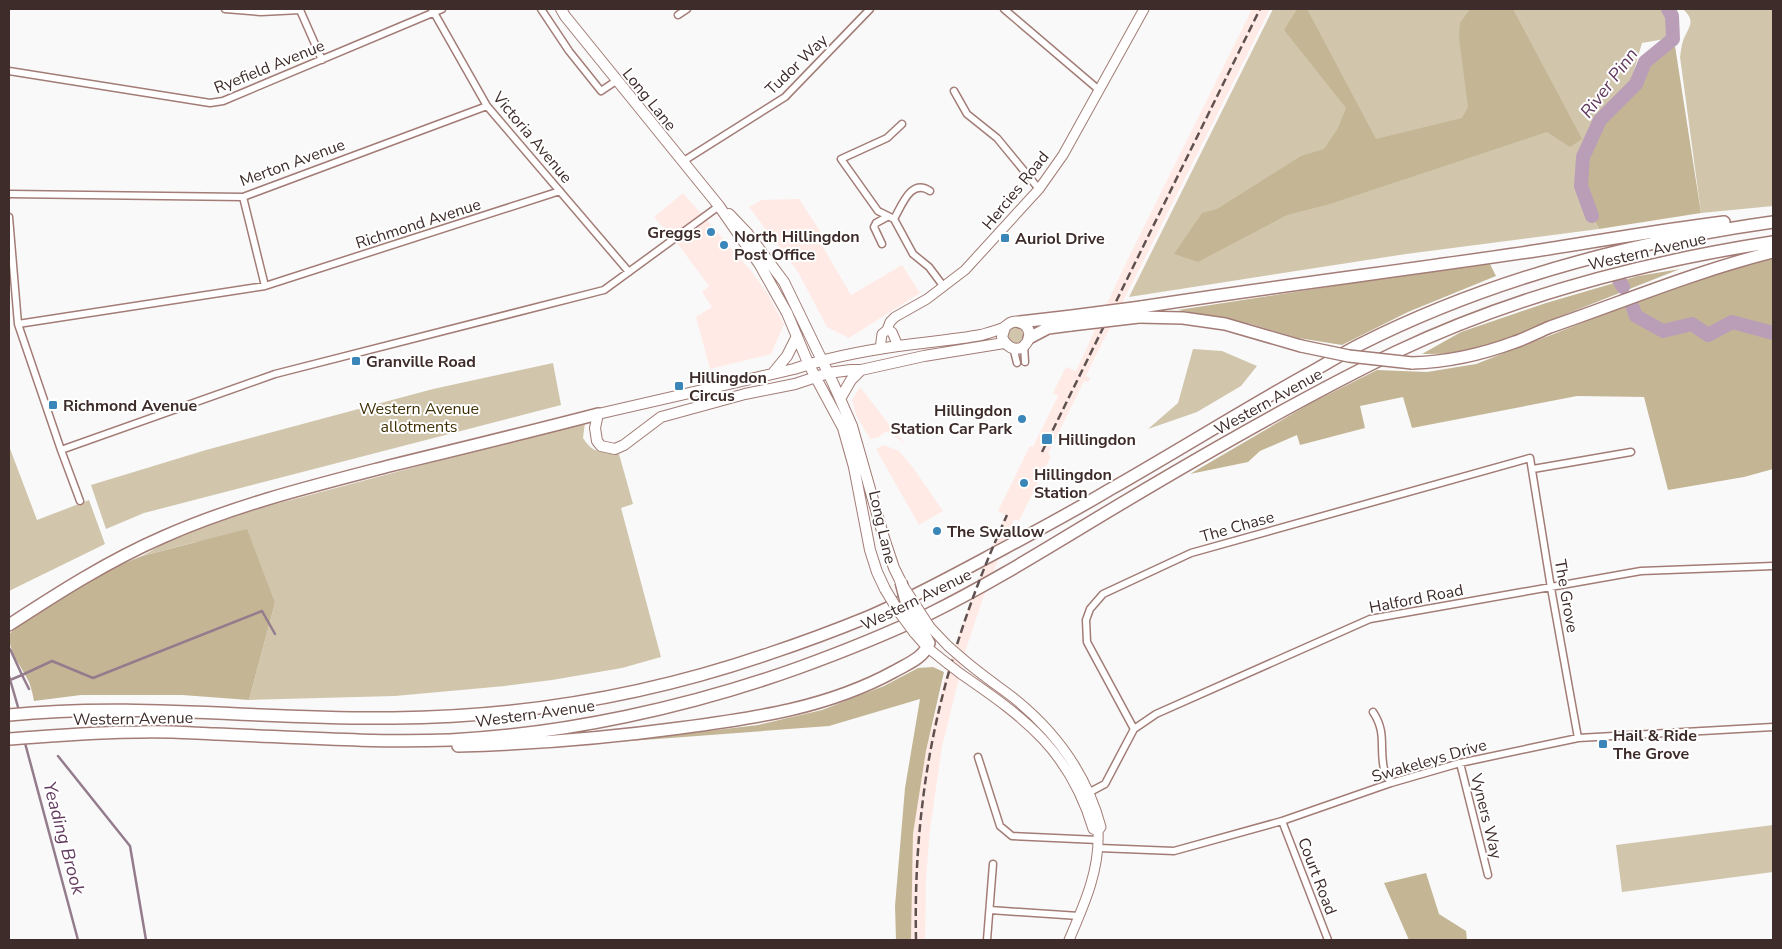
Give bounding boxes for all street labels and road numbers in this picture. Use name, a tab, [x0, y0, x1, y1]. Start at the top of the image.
street label: Tudor Way	[761, 29, 833, 100]
street label: Ryefield Avenue	[211, 35, 328, 99]
street label: Long Lane	[617, 64, 681, 136]
street label: Victoria Avenue	[487, 87, 577, 188]
street label: Merton Avenue	[237, 134, 348, 192]
street label: Hercies Road	[977, 147, 1054, 234]
street label: Richmond Avenue	[353, 193, 484, 255]
street label: Western Avenue	[1586, 228, 1708, 276]
street label: Western Avenue	[1211, 363, 1326, 441]
street label: Long Lane	[863, 488, 901, 566]
street label: The Chase	[1198, 506, 1277, 548]
street label: The Grove	[1549, 558, 1583, 635]
street label: Western Avenue	[858, 564, 975, 636]
street label: Halford Road	[1367, 579, 1465, 619]
street label: Western Avenue	[474, 695, 596, 733]
street label: Western Avenue	[73, 707, 193, 731]
street label: Swakeleys Drive	[1369, 734, 1489, 788]
street label: Vyners Way	[1465, 770, 1507, 862]
street label: Court Road	[1292, 835, 1342, 918]

